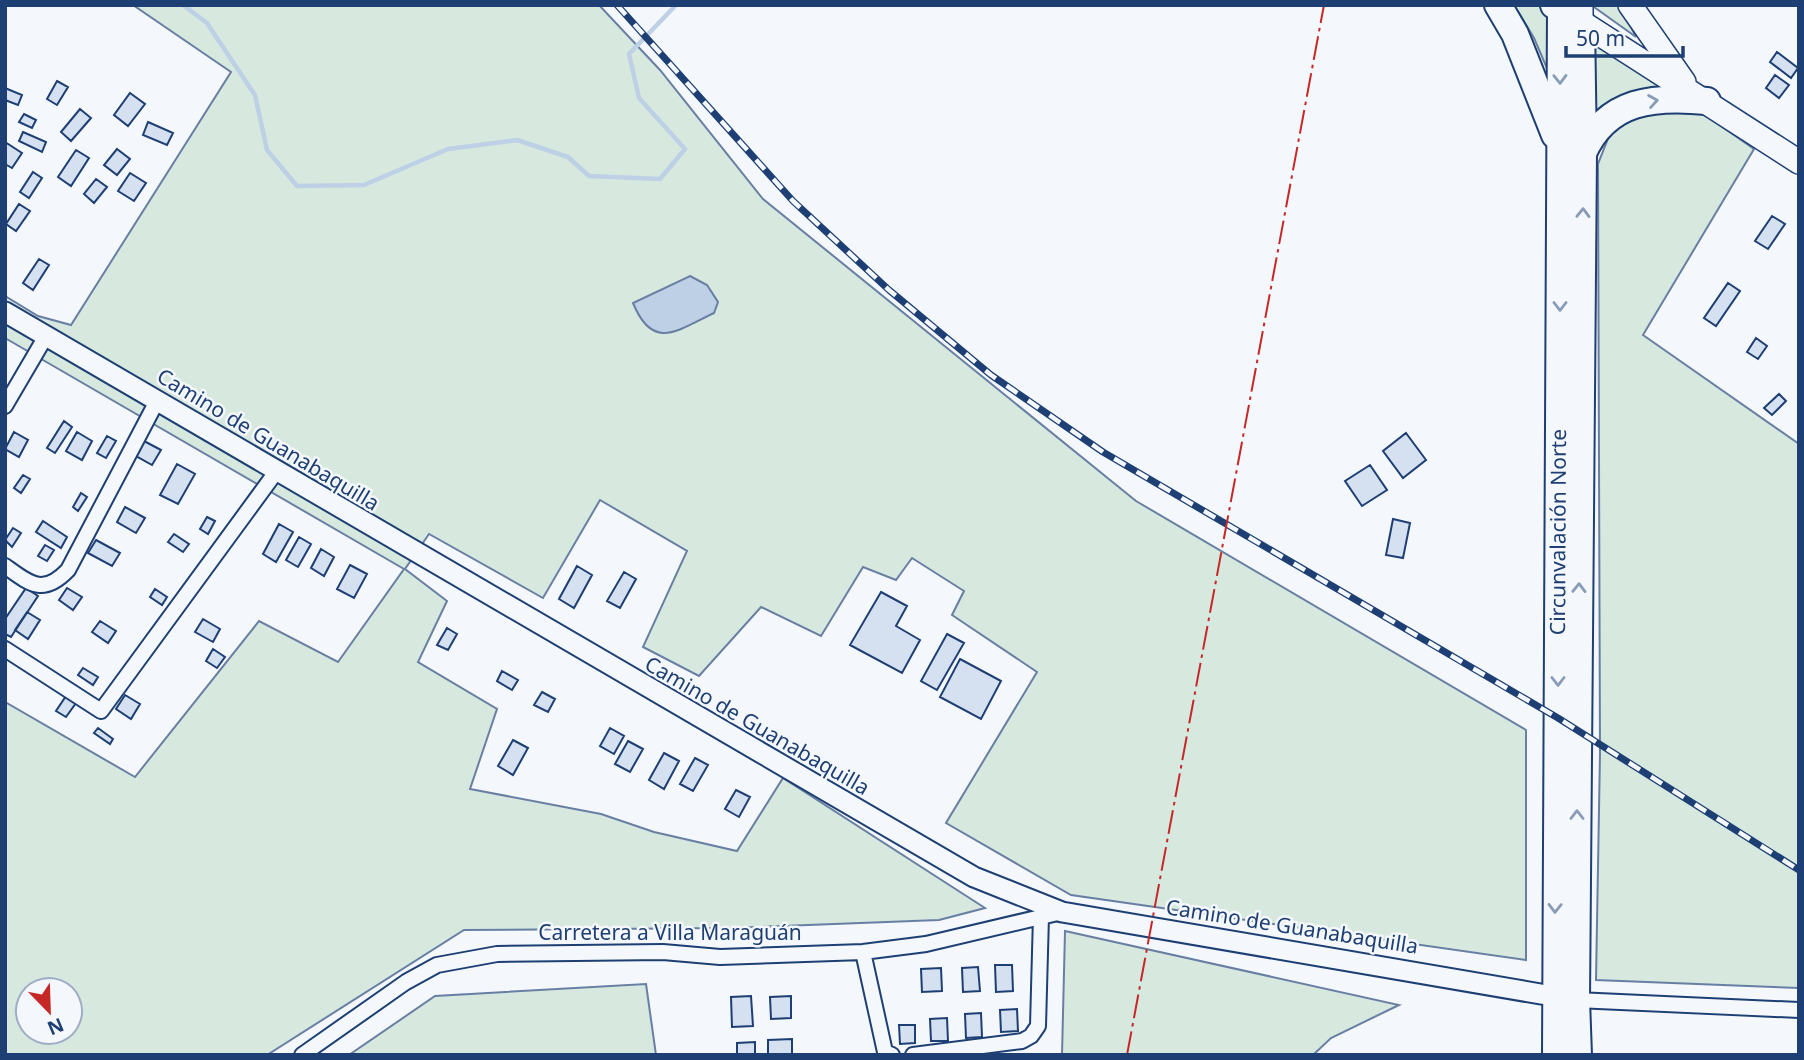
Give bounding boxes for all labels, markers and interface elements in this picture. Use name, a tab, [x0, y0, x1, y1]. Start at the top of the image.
scale bar	[1566, 14, 1683, 58]
text: 50 m	[1576, 24, 1625, 52]
one-way arrow	[1552, 74, 1568, 84]
one-way arrow	[1648, 94, 1659, 109]
one-way arrow	[1575, 207, 1591, 218]
one-way arrow	[1552, 301, 1568, 312]
street label: Camino de Guanabaquilla	[152, 361, 385, 517]
street label: Circunvalación Norte	[1543, 429, 1572, 635]
one-way arrow	[1571, 582, 1586, 593]
street label: Camino de Guanabaquilla	[640, 649, 875, 801]
one-way arrow	[1550, 676, 1566, 686]
one-way arrow	[1569, 809, 1584, 820]
street label: Camino de Guanabaquilla	[1164, 892, 1420, 960]
one-way arrow	[1548, 903, 1563, 914]
street label: Carretera a Villa Maraguán	[538, 918, 802, 946]
north arrow	[14, 976, 84, 1046]
text: N	[43, 1012, 68, 1042]

